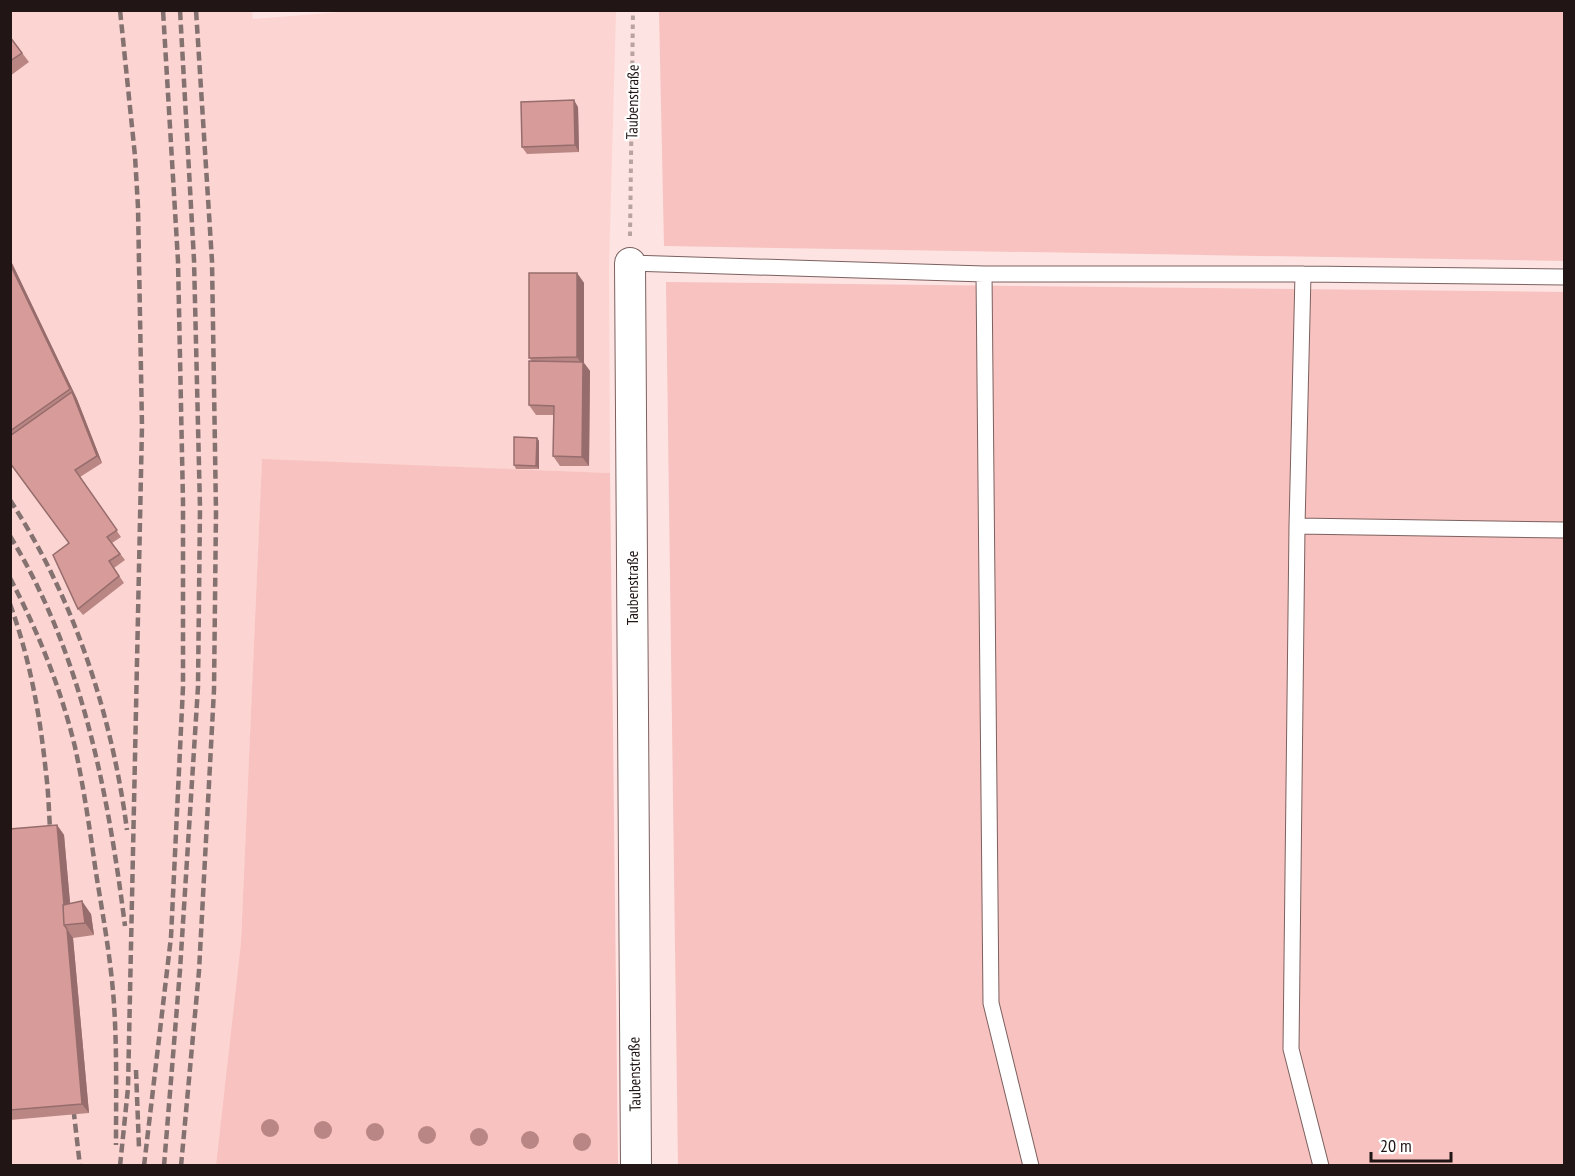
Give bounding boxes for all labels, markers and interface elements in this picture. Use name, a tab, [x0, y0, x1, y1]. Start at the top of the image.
street label: Taubenstraße	[621, 64, 643, 140]
street label: Taubenstraße	[622, 551, 642, 625]
street label: Taubenstraße	[623, 1036, 645, 1112]
scale bar	[1371, 1125, 1450, 1163]
text: 20 m	[1380, 1134, 1412, 1157]

